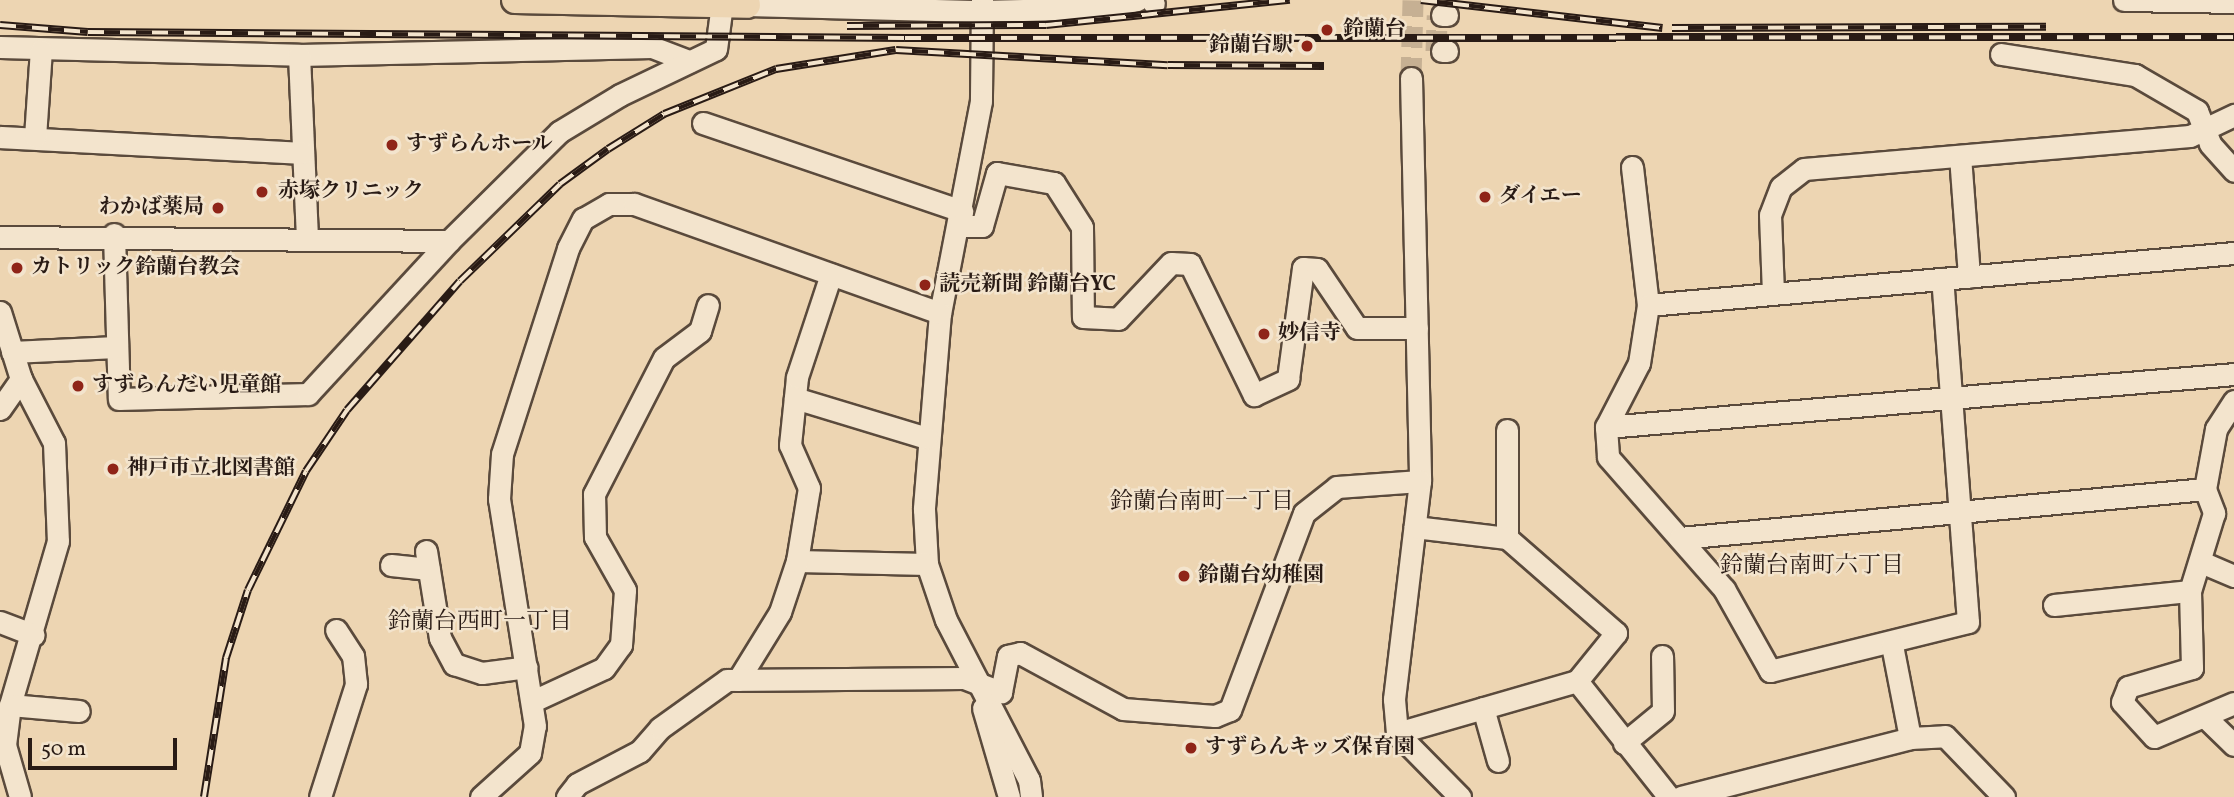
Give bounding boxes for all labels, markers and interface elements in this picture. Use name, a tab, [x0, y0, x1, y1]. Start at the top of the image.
place label: 鈴蘭台	[1343, 17, 1406, 43]
marker: 鈴蘭台	[1317, 20, 1337, 40]
place label: 鈴蘭台駅	[1209, 33, 1293, 59]
marker: 鈴蘭台駅	[1299, 38, 1315, 54]
place label: すずらんホール	[406, 132, 553, 158]
marker: すずらんホール	[384, 137, 400, 153]
place label: 赤塚クリニック	[278, 179, 425, 205]
marker: 赤塚クリニック	[252, 182, 272, 202]
place label: ダイエー	[1499, 184, 1583, 210]
marker: ダイエー	[1477, 189, 1493, 205]
place label: わかば薬局	[99, 195, 204, 221]
marker: わかば薬局	[210, 200, 226, 216]
place label: カトリック鈴蘭台教会	[31, 255, 241, 281]
marker: カトリック鈴蘭台教会	[9, 260, 25, 276]
place label: 読売新聞 鈴蘭台YC	[939, 272, 1116, 298]
marker: 読売新聞 鈴蘭台YC	[917, 277, 933, 293]
place label: 妙信寺	[1278, 321, 1341, 347]
marker: 妙信寺	[1256, 326, 1272, 342]
place label: すずらんだい児童館	[92, 373, 281, 399]
marker: すずらんだい児童館	[70, 378, 86, 394]
place label: 神戸市立北図書館	[127, 456, 295, 482]
marker: 神戸市立北図書館	[105, 461, 121, 477]
district label: 鈴蘭台南町一丁目	[1110, 488, 1294, 516]
district label: 鈴蘭台南町六丁目	[1720, 552, 1904, 580]
place label: 鈴蘭台幼稚園	[1198, 563, 1324, 589]
marker: 鈴蘭台幼稚園	[1176, 568, 1192, 584]
district label: 鈴蘭台西町一丁目	[388, 608, 572, 636]
scale bar	[32, 724, 180, 768]
text: 50 m	[41, 735, 86, 764]
place label: すずらんキッズ保育園	[1205, 735, 1415, 761]
marker: すずらんキッズ保育園	[1183, 740, 1199, 756]

